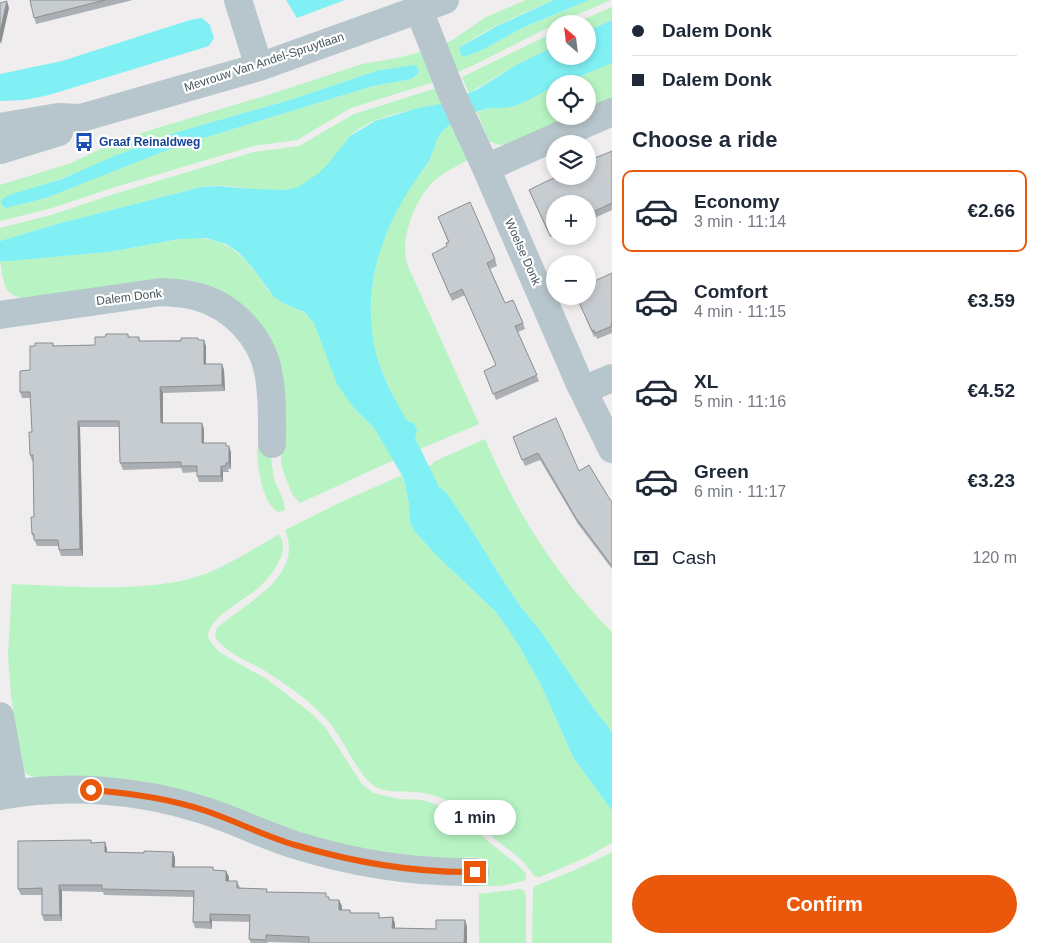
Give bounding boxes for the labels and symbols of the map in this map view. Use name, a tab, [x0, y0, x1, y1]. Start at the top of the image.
north arrow	[546, 15, 596, 65]
street label: Mevrouw Van Andel-Spruytlaan	[182, 30, 346, 94]
bus stop icon: Graaf Reinaldweg	[73, 131, 95, 153]
place label: Graaf Reinaldweg	[99, 135, 200, 149]
street label: Woelse Donk	[502, 217, 544, 288]
street label: Dalem Donk	[95, 286, 164, 308]
route start	[80, 779, 102, 801]
callout: 1 min	[434, 800, 516, 834]
route end	[464, 861, 486, 883]

